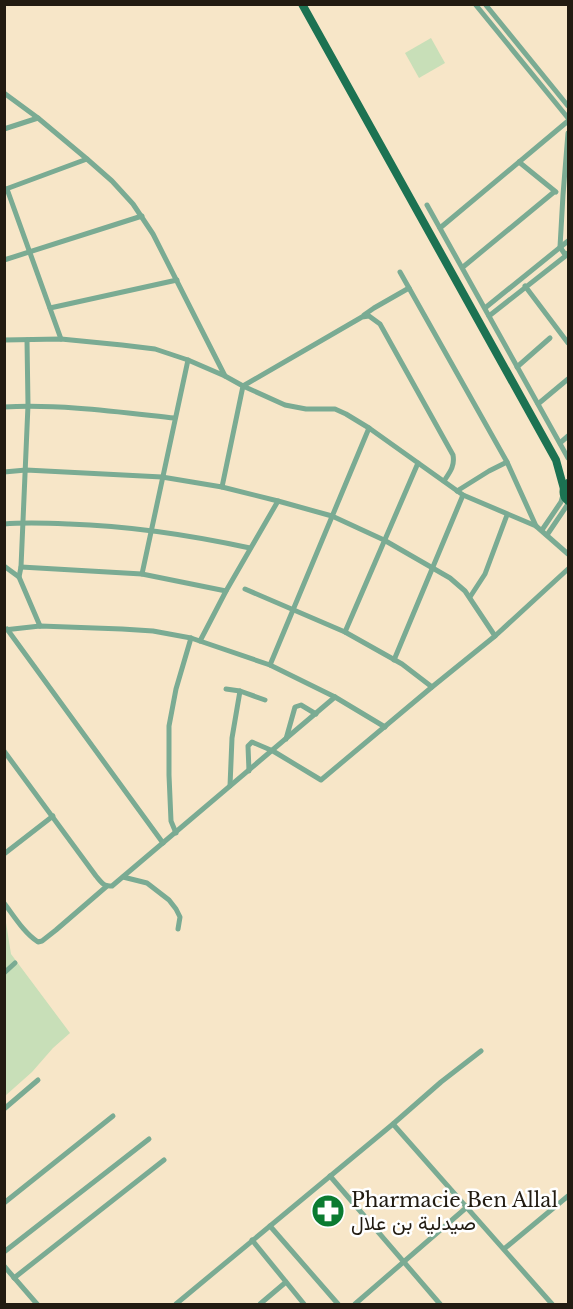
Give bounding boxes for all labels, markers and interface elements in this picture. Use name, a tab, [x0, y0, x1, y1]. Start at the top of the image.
place label: Pharmacie Ben Allal صيدلية بن علال	[351, 1188, 558, 1235]
pharmacy icon: Pharmacie Ben Allal صيدلية بن علال	[310, 1193, 346, 1229]

